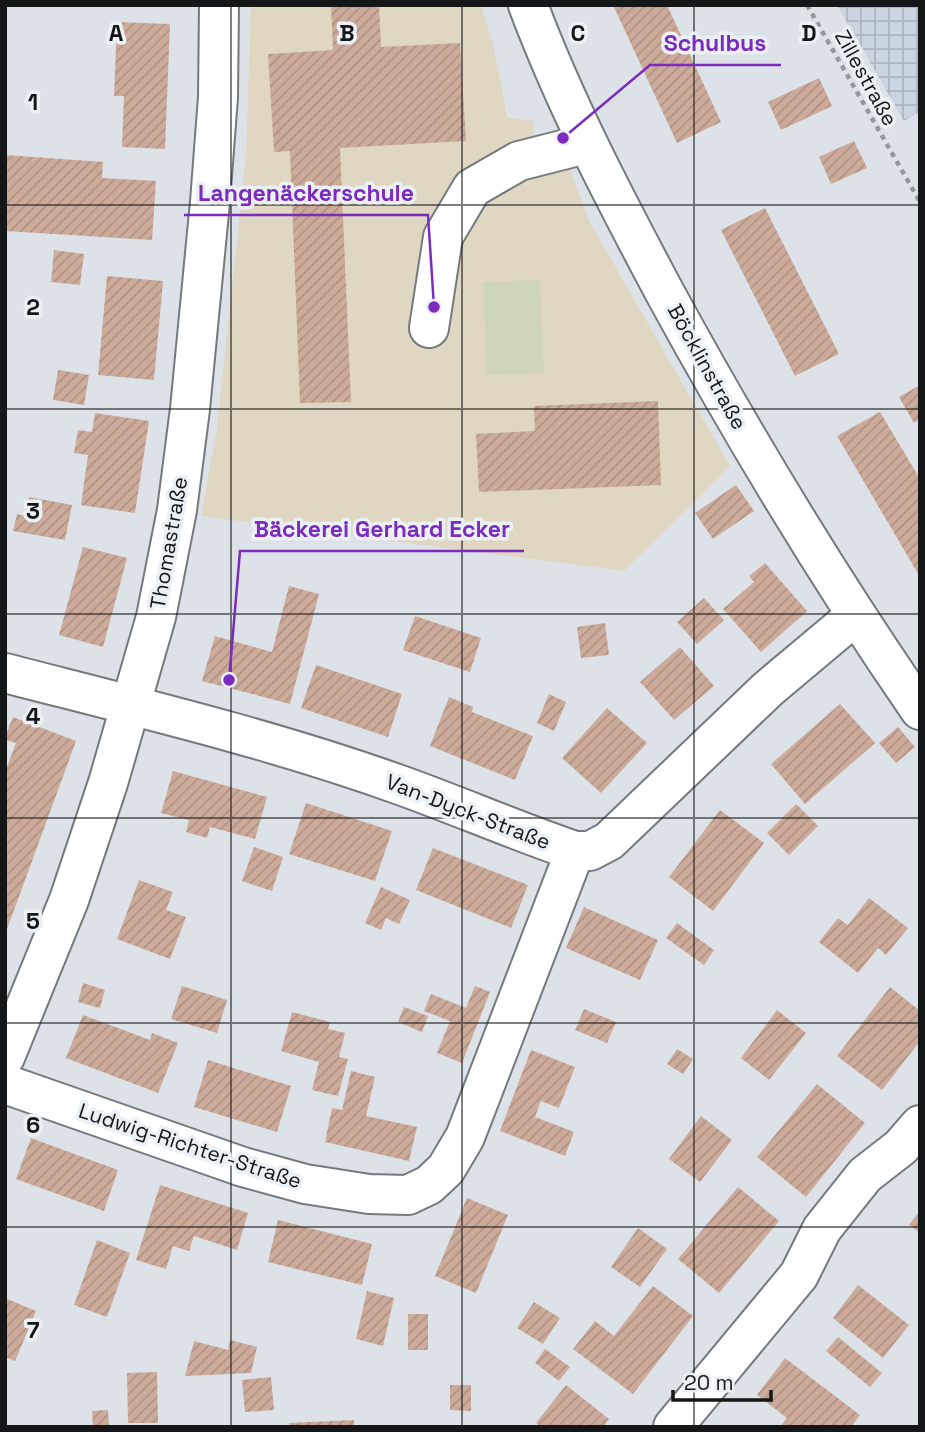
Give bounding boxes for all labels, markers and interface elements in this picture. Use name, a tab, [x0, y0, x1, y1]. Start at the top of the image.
text: A	[109, 18, 124, 48]
text: B	[339, 18, 355, 48]
text: C	[571, 18, 585, 48]
text: D	[801, 18, 817, 48]
callout: Schulbus	[650, 21, 781, 65]
street label: Zillestraße	[829, 25, 904, 131]
text: Schulbus	[664, 28, 766, 58]
text: 1	[28, 87, 38, 117]
callout: Langenäckerschule	[184, 171, 428, 215]
text: Langenäckerschule	[198, 178, 414, 208]
text: 2	[26, 292, 40, 322]
street label: Böcklinstraße	[662, 299, 753, 434]
street label: Thomastraße	[144, 475, 193, 611]
text: 3	[26, 496, 40, 526]
callout: Bäckerei Gerhard Ecker	[240, 507, 524, 551]
text: Bäckerei Gerhard Ecker	[254, 514, 510, 544]
text: 4	[26, 701, 41, 731]
street label: Van-Dyck-Straße	[382, 768, 554, 855]
text: 5	[26, 906, 40, 936]
street label: Ludwig-Richter-Straße	[75, 1097, 305, 1194]
text: 6	[26, 1110, 40, 1140]
text: 7	[27, 1315, 40, 1345]
scale bar	[673, 1358, 771, 1402]
text: 20 m	[684, 1369, 734, 1396]

